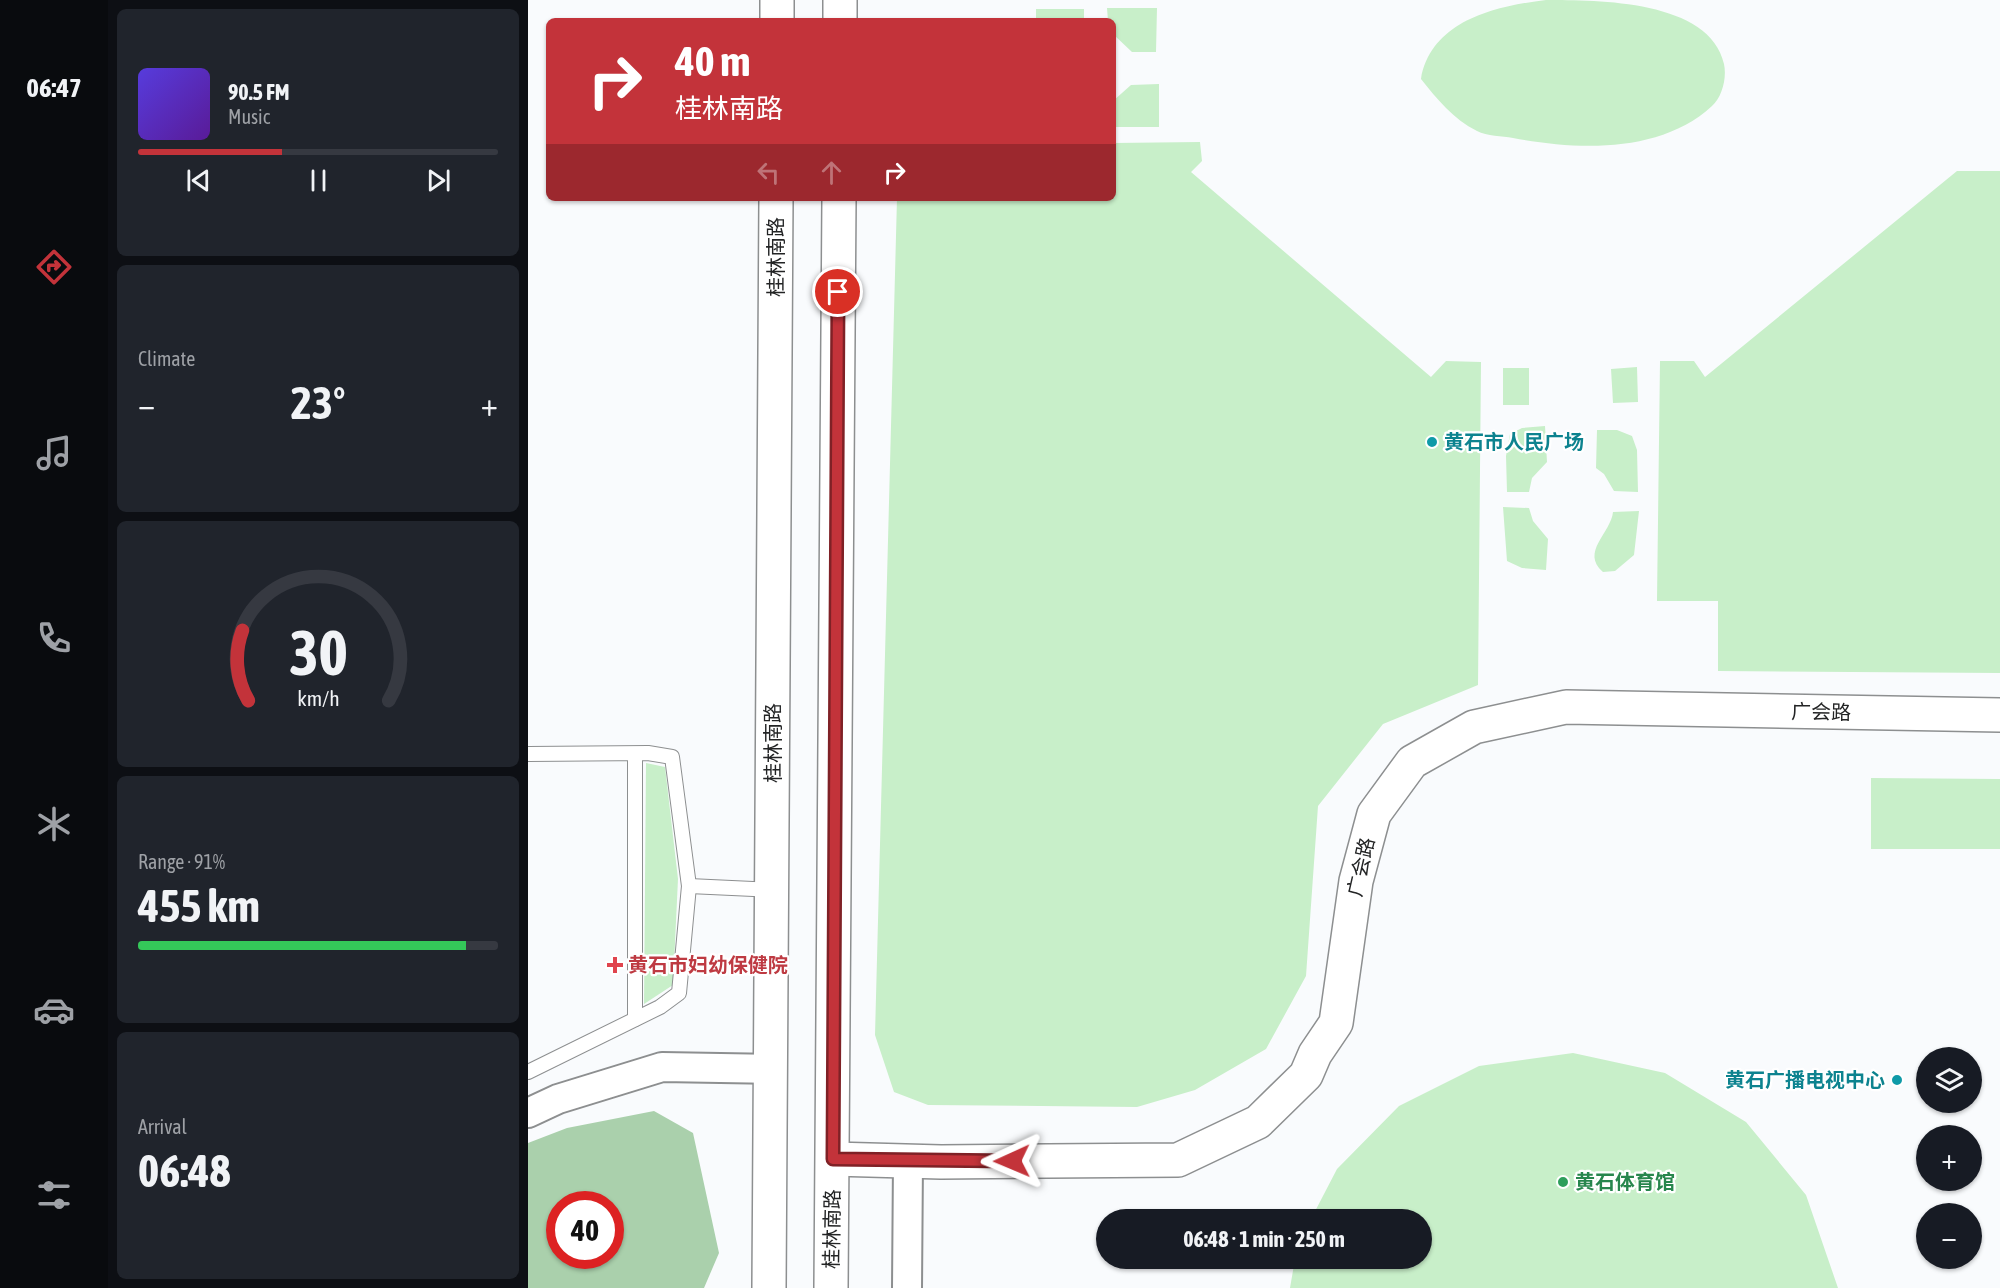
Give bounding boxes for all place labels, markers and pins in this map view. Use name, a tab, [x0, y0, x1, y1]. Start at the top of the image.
pin	[812, 266, 863, 317]
place label: 黄石市人民广场	[1444, 430, 1584, 453]
marker: 黄石市人民广场	[1425, 435, 1439, 449]
place label: 黄石市妇幼保健院	[628, 953, 788, 976]
marker: 黄石市妇幼保健院	[606, 956, 624, 974]
place label: 黄石广播电视中心	[1725, 1068, 1885, 1091]
marker: 黄石广播电视中心	[1890, 1073, 1904, 1087]
place label: 黄石体育馆	[1575, 1170, 1675, 1193]
marker: 黄石体育馆	[1556, 1175, 1570, 1189]

